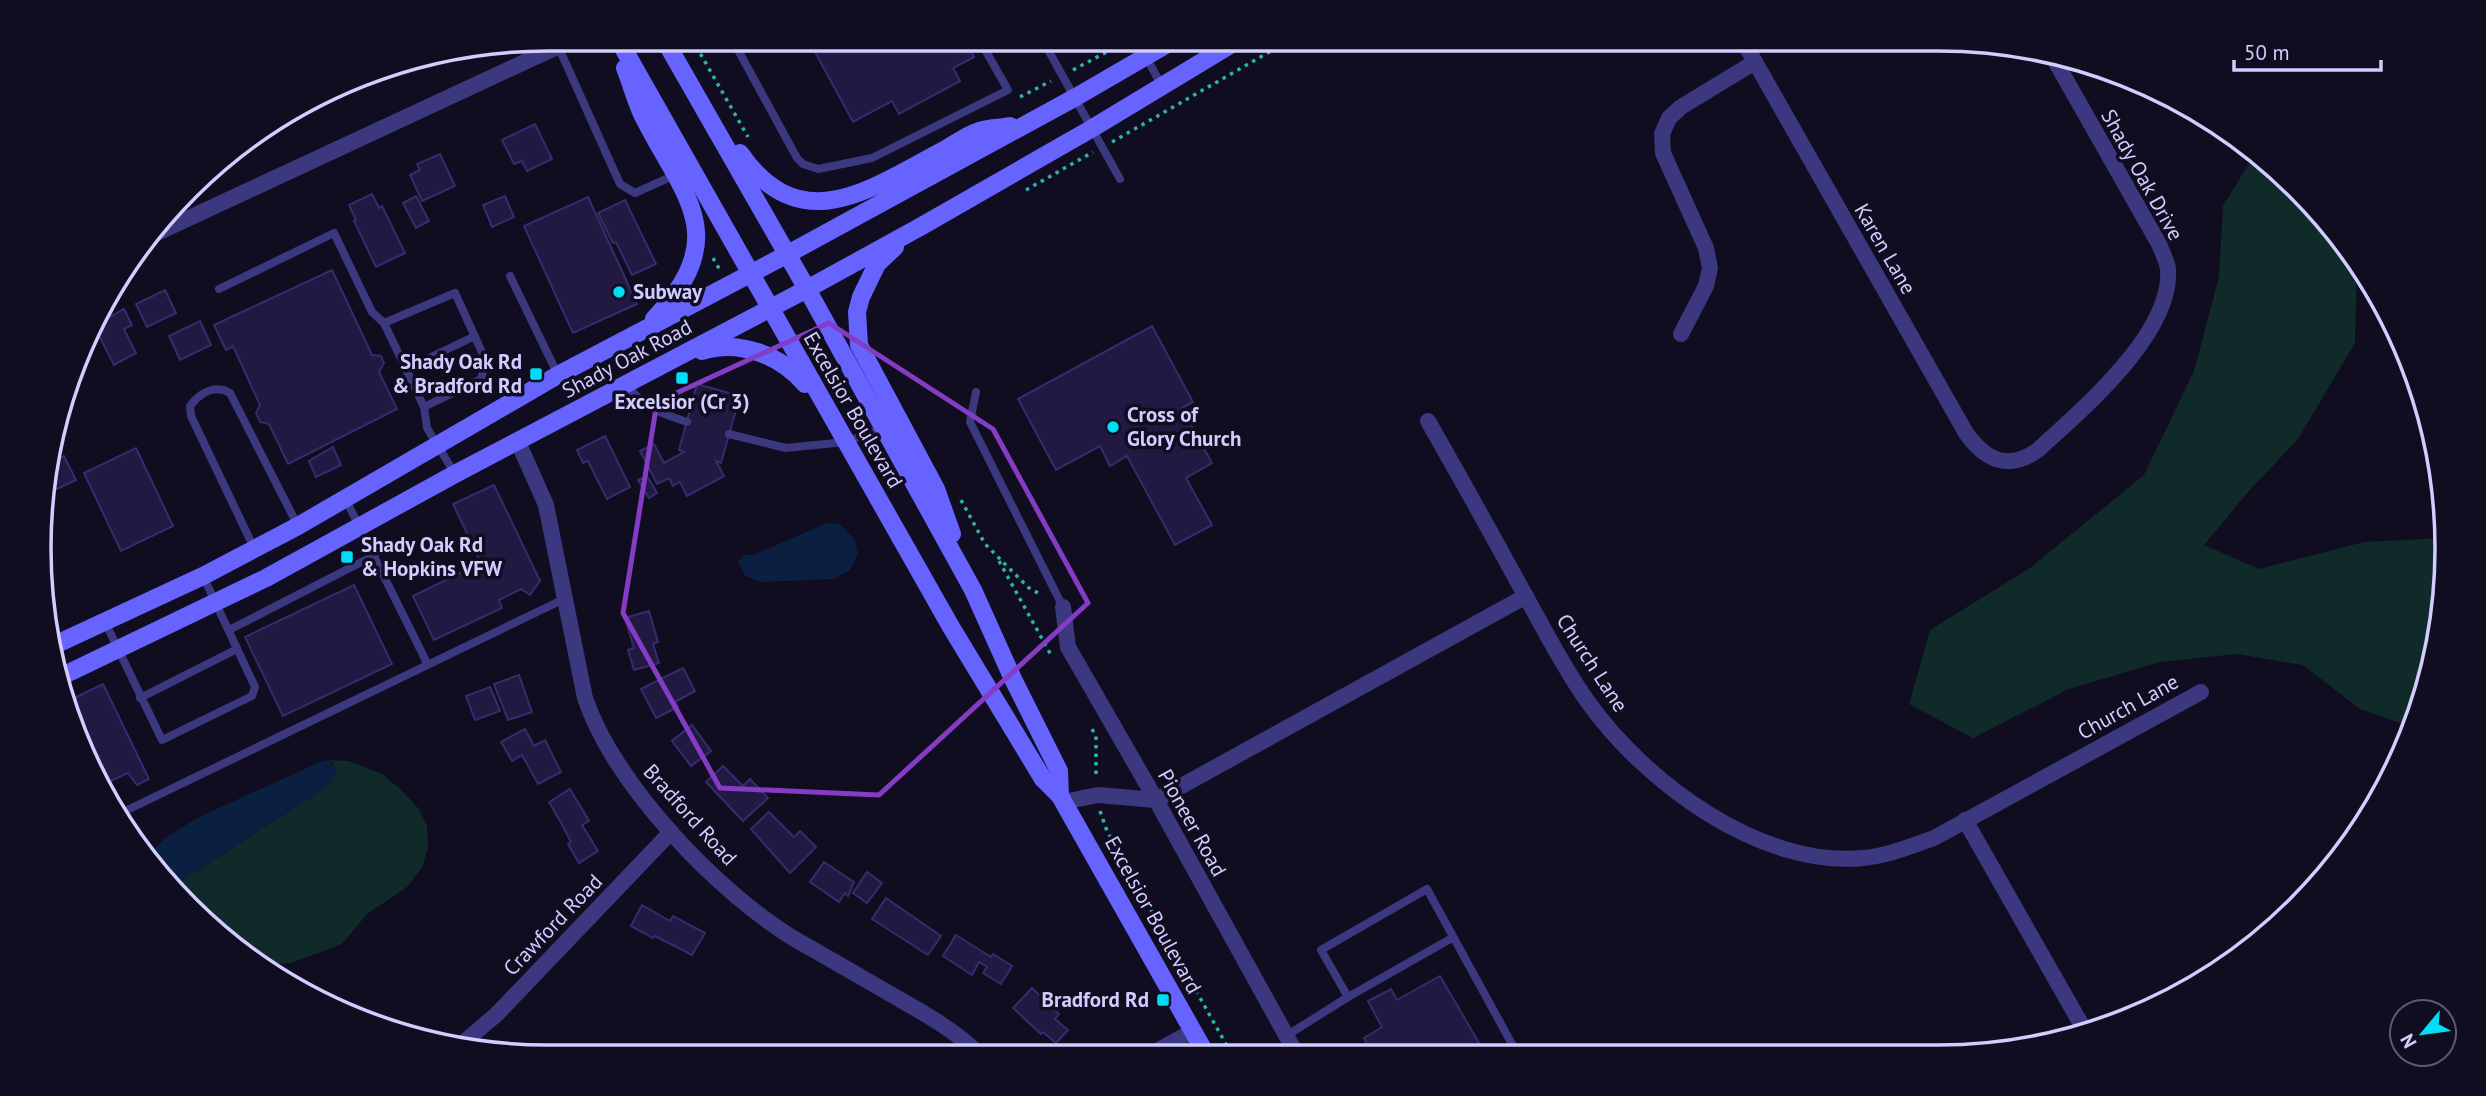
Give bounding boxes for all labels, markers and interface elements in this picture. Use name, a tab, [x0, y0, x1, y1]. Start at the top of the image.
scale bar	[2234, 28, 2381, 72]
text: 50 m	[2244, 39, 2290, 66]
street label: Shady Oak Drive	[2095, 104, 2190, 245]
street label: Karen Lane	[1849, 198, 1922, 299]
place label: Subway	[633, 278, 703, 305]
marker: Subway	[611, 284, 627, 300]
street label: Shady Oak Road	[557, 313, 696, 404]
street label: Excelsior Boulevard	[798, 327, 909, 493]
place label: Shady Oak Rd & Bradford Rd	[392, 348, 522, 399]
marker: Shady Oak Rd & Bradford Rd	[528, 366, 544, 382]
marker: Excelsior (Cr 3)	[674, 370, 690, 386]
place label: Excelsior (Cr 3)	[614, 388, 750, 415]
place label: Cross of Glory Church	[1127, 401, 1241, 452]
marker: Cross of Glory Church	[1105, 419, 1121, 435]
place label: Shady Oak Rd & Hopkins VFW	[361, 531, 503, 582]
marker: Shady Oak Rd & Hopkins VFW	[339, 549, 355, 565]
street label: Church Lane	[1551, 609, 1634, 717]
street label: Church Lane	[2072, 668, 2183, 745]
street label: Bradford Road	[638, 758, 743, 871]
street label: Pioneer Road	[1152, 764, 1233, 881]
street label: Excelsior Boulevard	[1099, 831, 1208, 998]
street label: Crawford Road	[497, 868, 608, 981]
place label: Bradford Rd	[1042, 986, 1149, 1013]
marker: Bradford Rd	[1155, 992, 1171, 1008]
north arrow	[2388, 998, 2458, 1068]
text: N	[2395, 1030, 2422, 1053]

